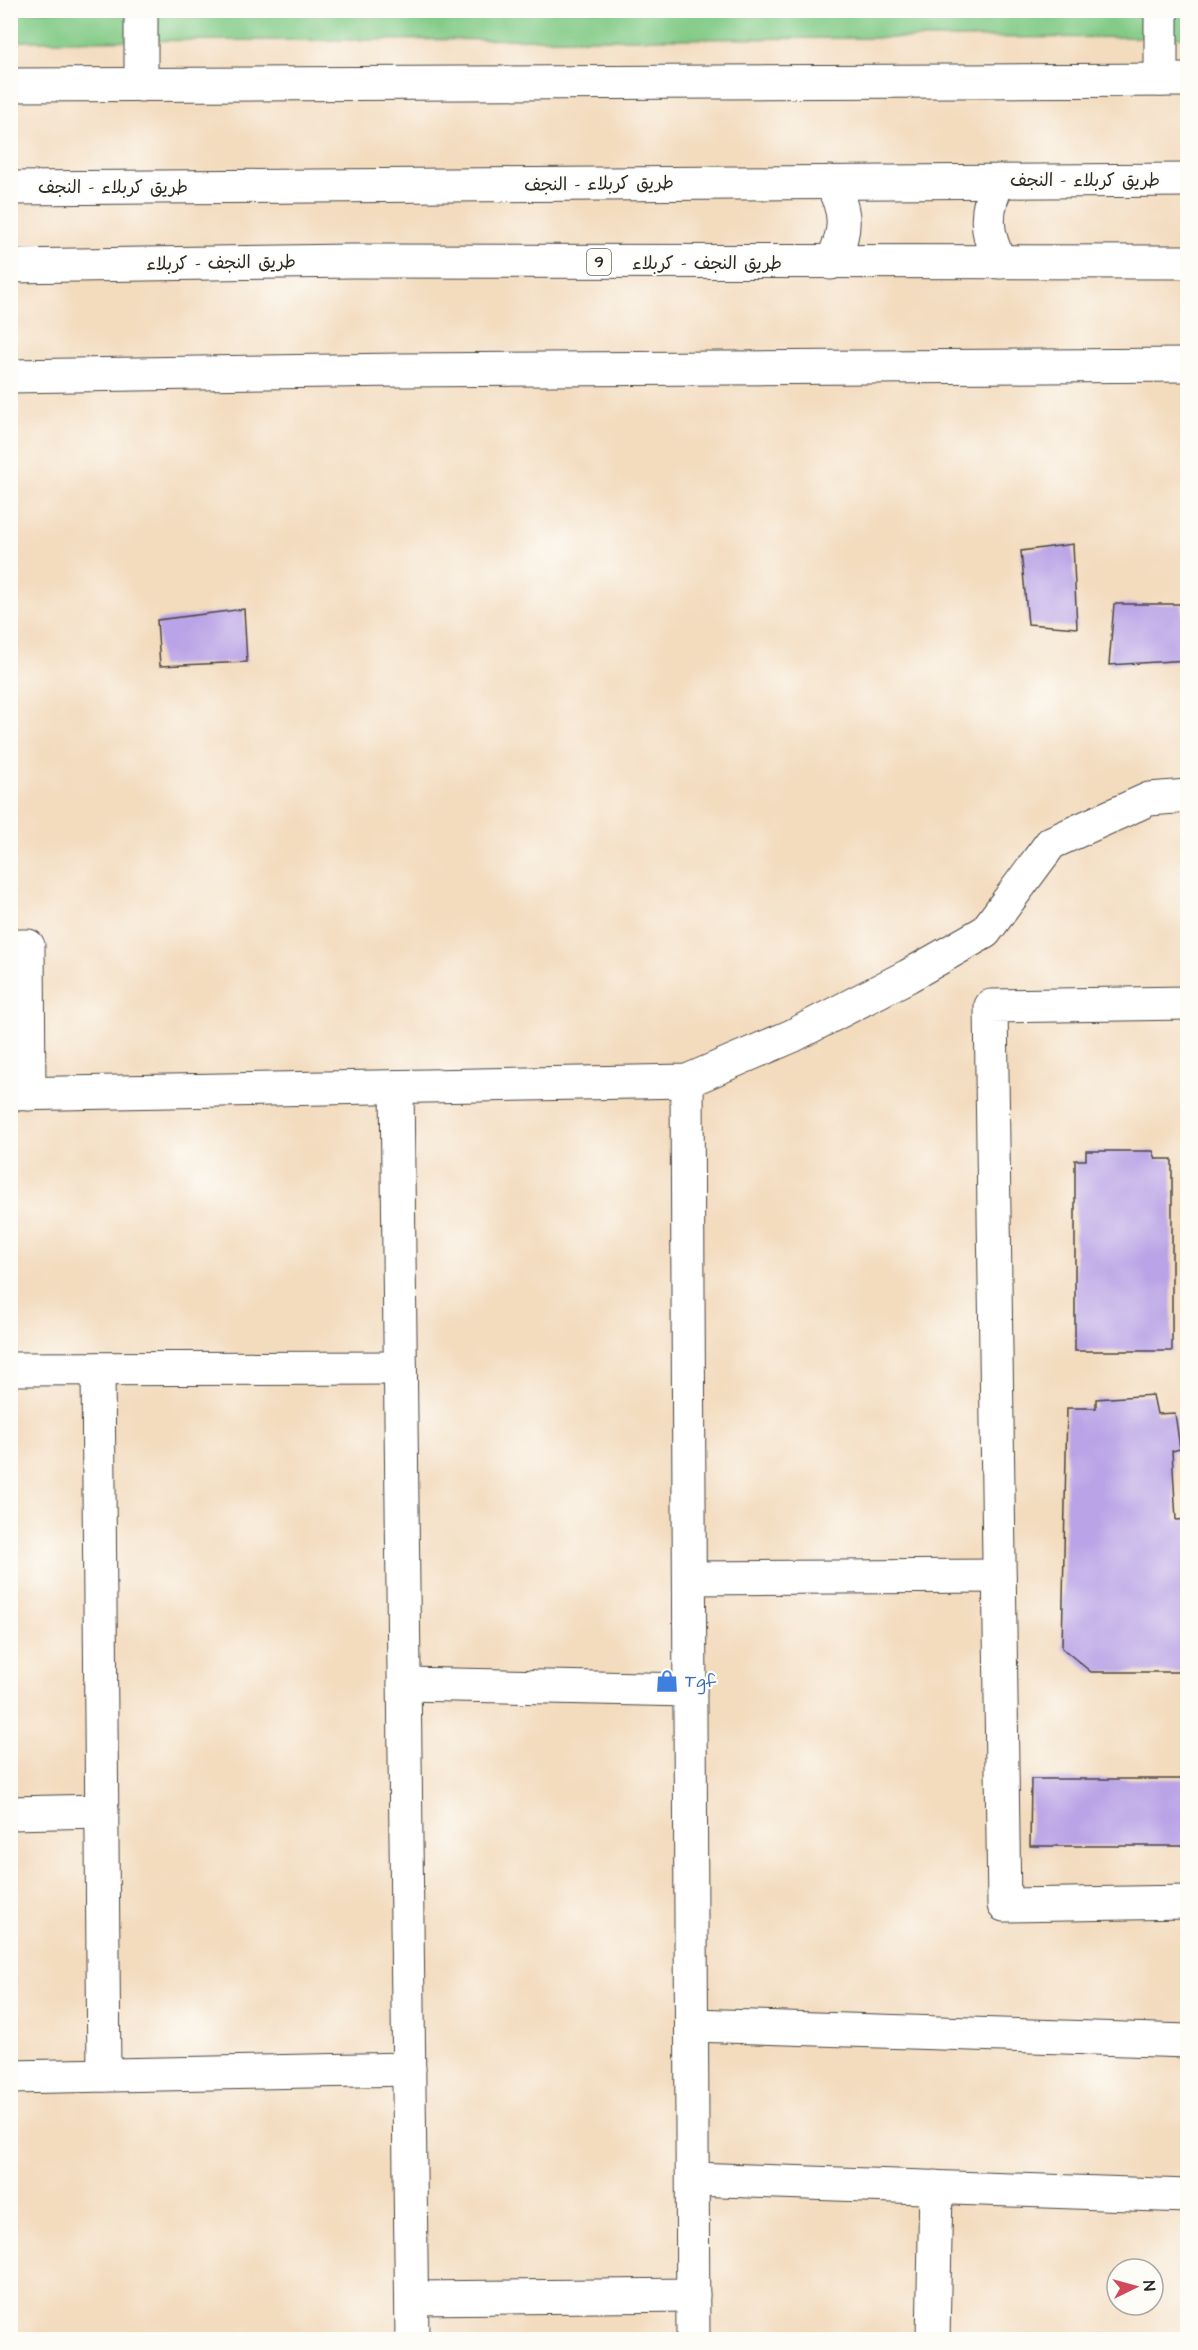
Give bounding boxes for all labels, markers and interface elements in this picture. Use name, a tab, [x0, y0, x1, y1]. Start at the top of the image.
street label: طريق کربلاء - النجف	[1010, 168, 1160, 193]
street label: طريق کربلاء - النجف	[524, 170, 674, 198]
street label: طريق کربلاء - النجف	[38, 175, 188, 200]
street label: طريق النجف - کربلاء	[146, 249, 296, 277]
road number: 9	[587, 249, 611, 275]
street label: طريق النجف - کربلاء	[632, 251, 782, 276]
shop icon: Tgf	[654, 1668, 680, 1694]
place label: Tgf	[685, 1669, 716, 1695]
north arrow	[1105, 2257, 1165, 2317]
text: N	[1138, 2280, 1160, 2292]

